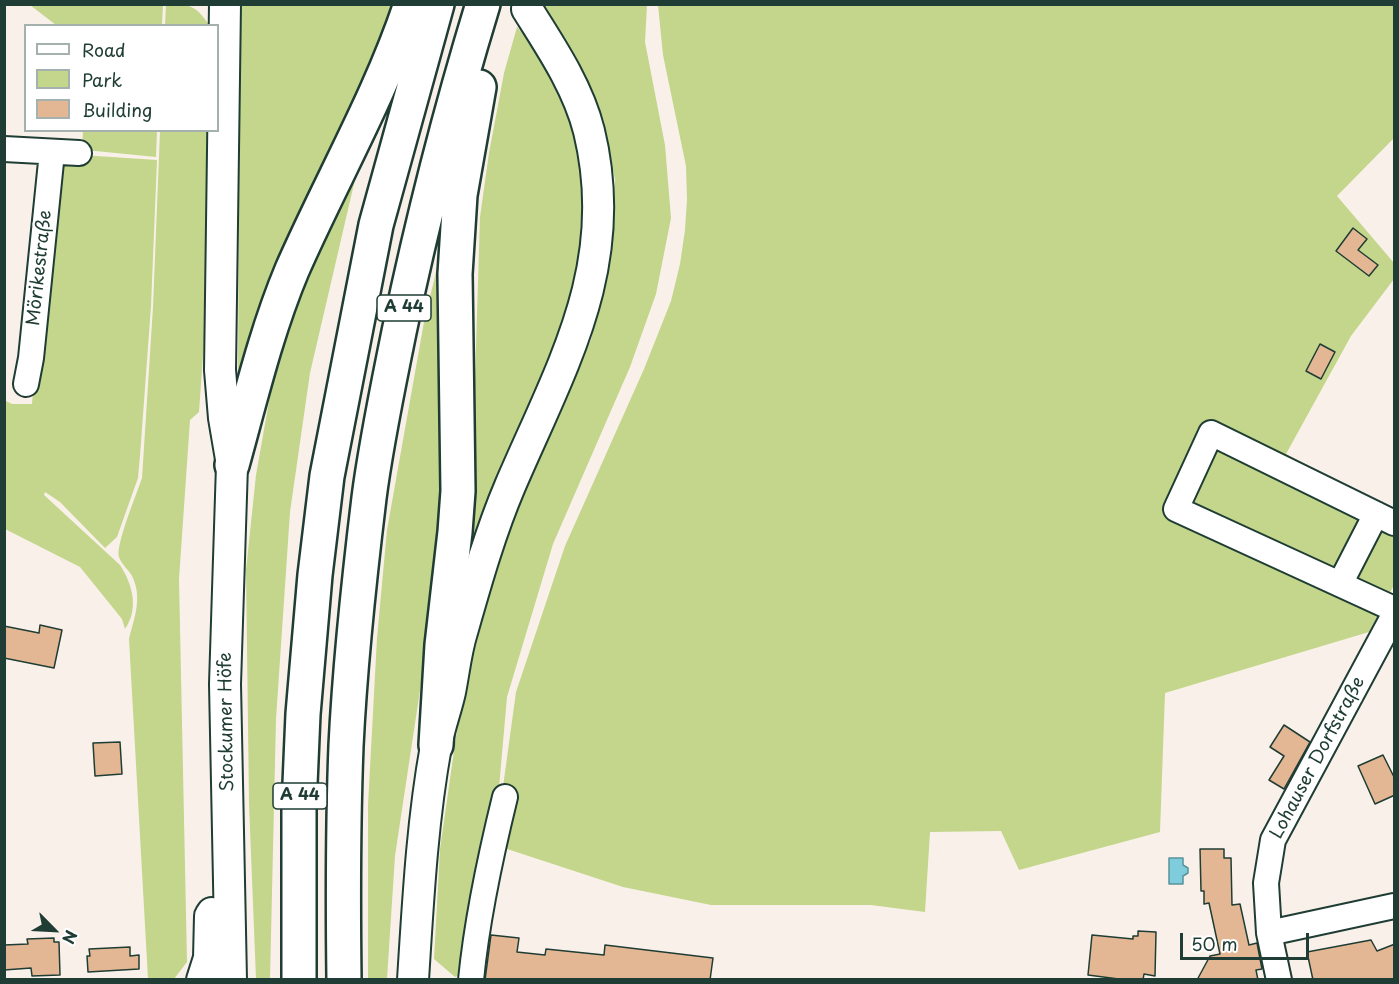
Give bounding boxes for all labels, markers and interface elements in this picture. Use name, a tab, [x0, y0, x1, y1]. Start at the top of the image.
legend	[24, 24, 219, 132]
text: Road	[82, 36, 126, 63]
text: Park	[82, 66, 122, 93]
text: Building	[82, 96, 152, 123]
street label: Mörikestraße	[23, 209, 57, 327]
road number: A 44	[377, 295, 431, 321]
street label: Stockumer Höfe	[215, 652, 239, 792]
street label: Lohauser Dorfstraße	[1266, 673, 1370, 843]
road number: A 44	[273, 783, 327, 809]
north arrow	[24, 900, 84, 960]
scale bar	[1183, 921, 1312, 959]
text: N	[57, 927, 84, 948]
text: 50 m	[1191, 930, 1238, 957]

